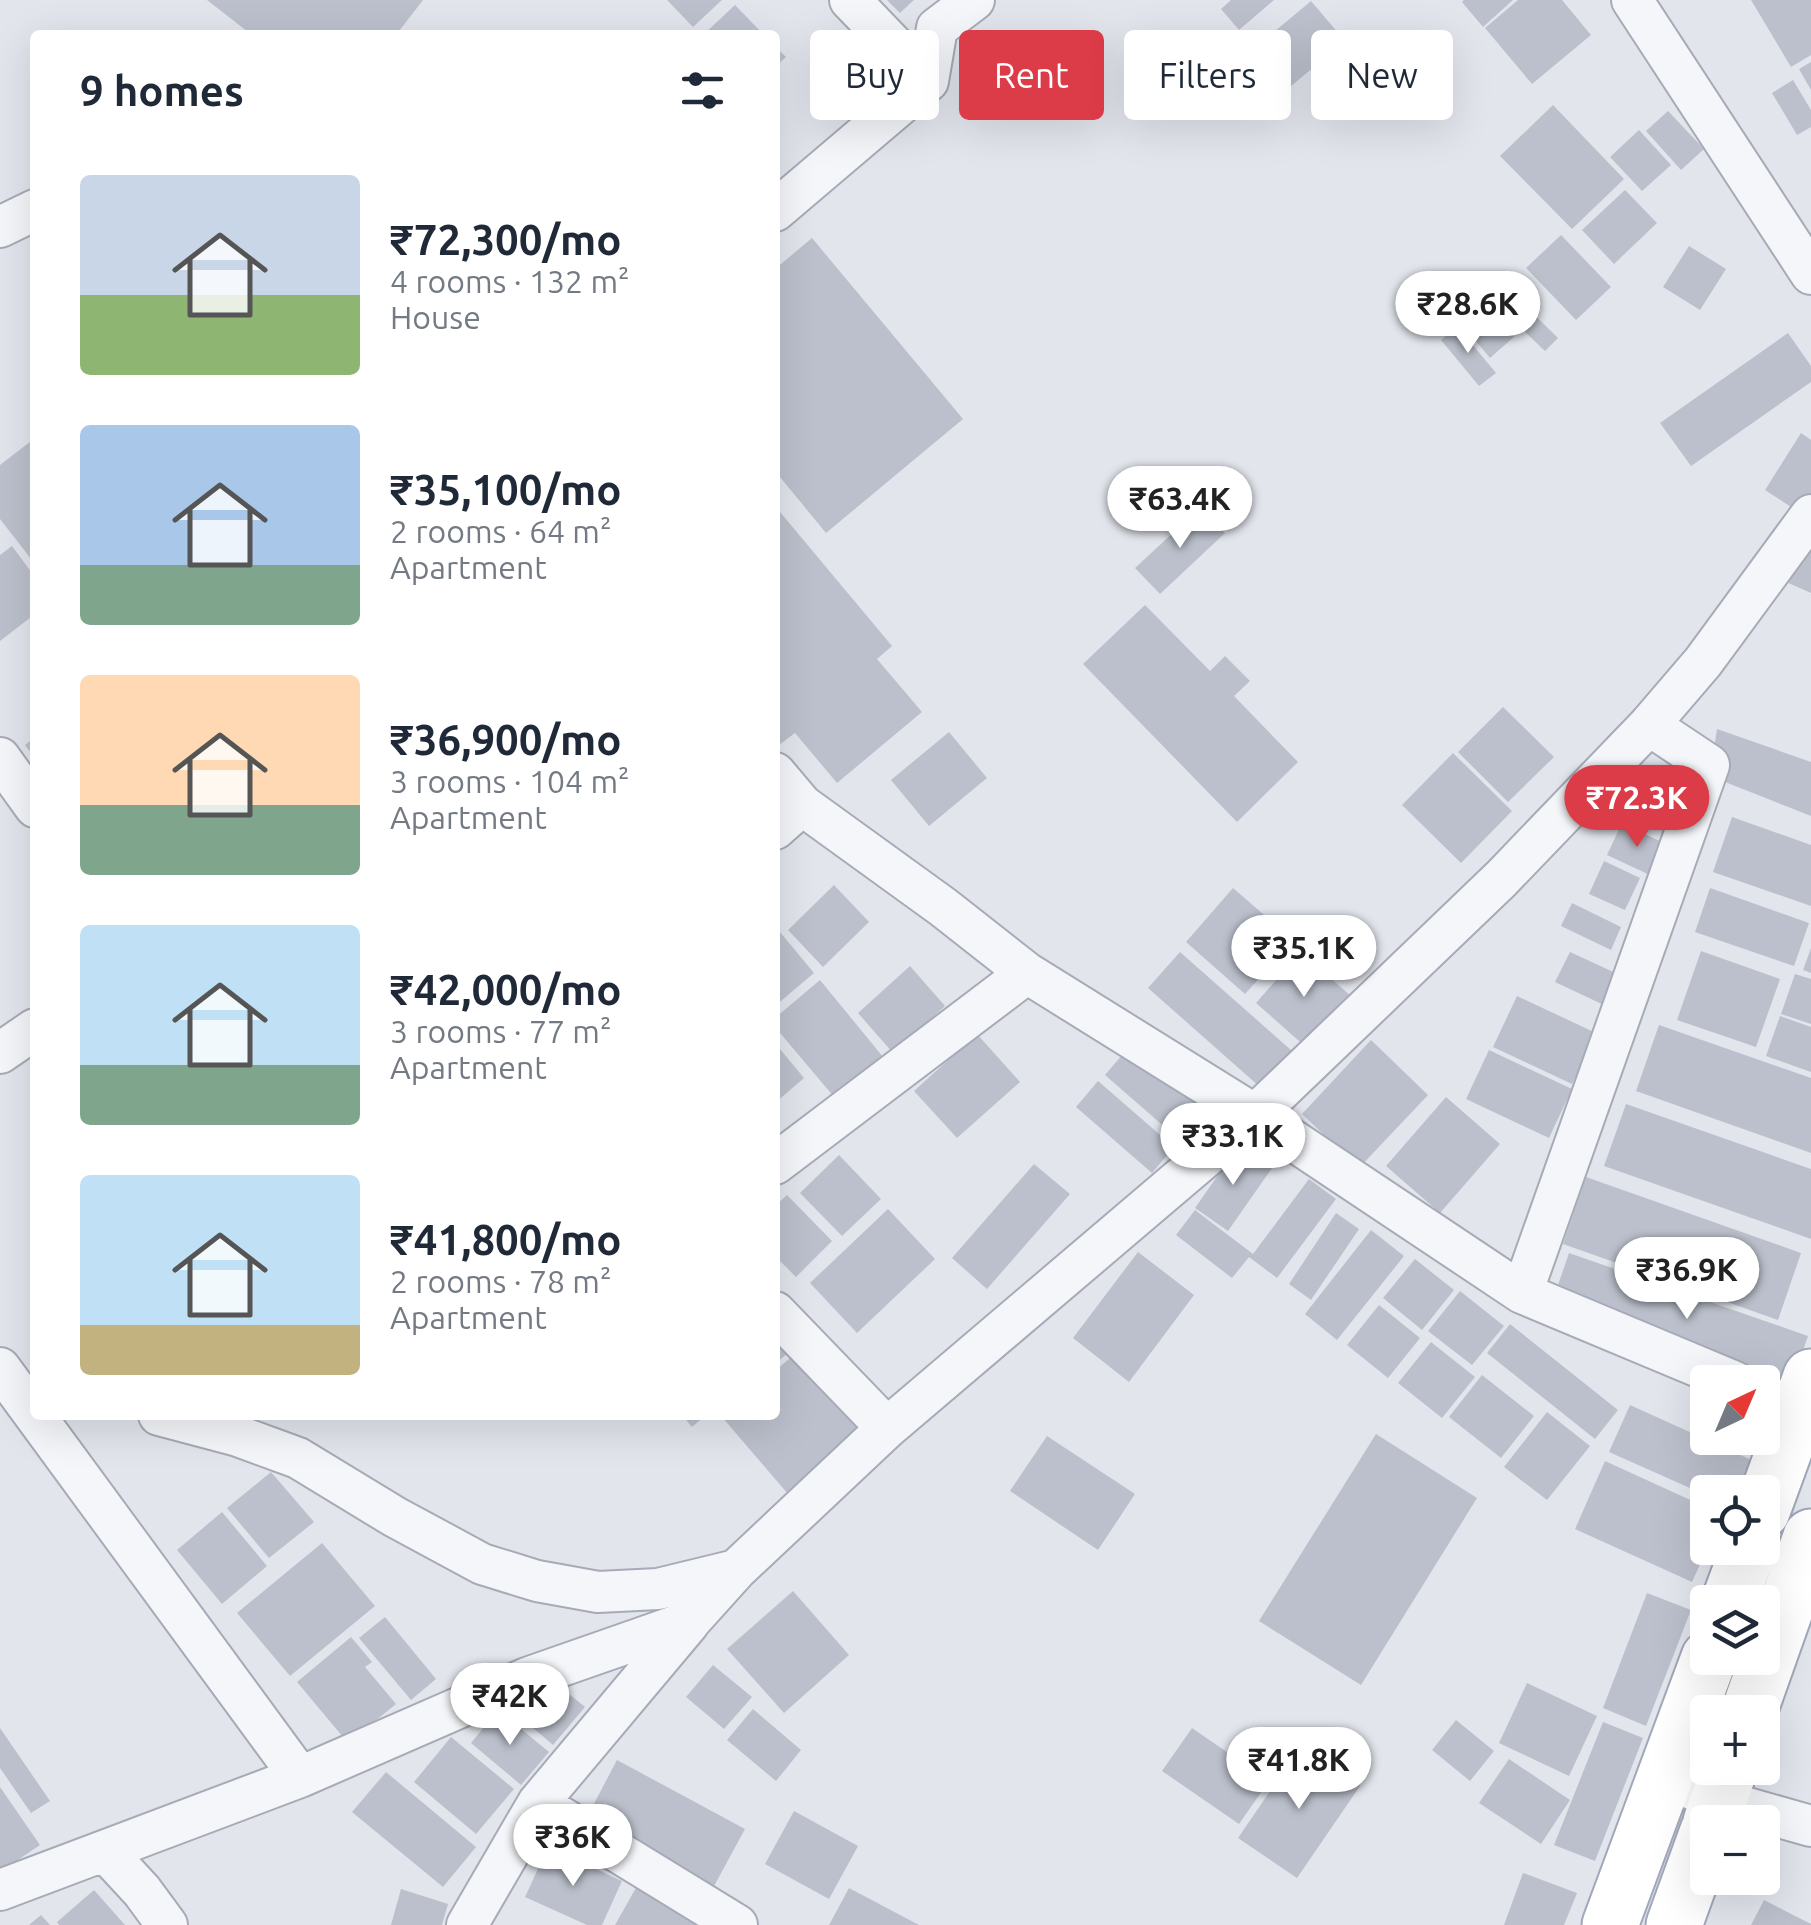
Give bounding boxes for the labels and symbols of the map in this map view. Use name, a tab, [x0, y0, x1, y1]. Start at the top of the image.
pin: ₹28.6K	[1387, 271, 1549, 356]
pin: ₹63.4K	[1099, 466, 1261, 551]
pin: ₹72.3K	[1556, 765, 1718, 850]
pin: ₹35.1K	[1223, 915, 1385, 1000]
pin: ₹33.1K	[1152, 1103, 1314, 1188]
pin: ₹36.9K	[1606, 1237, 1768, 1322]
north arrow	[1690, 1365, 1780, 1455]
pin: ₹42K	[451, 1663, 569, 1748]
pin: ₹41.8K	[1218, 1727, 1380, 1812]
pin: ₹36K	[514, 1804, 632, 1889]

